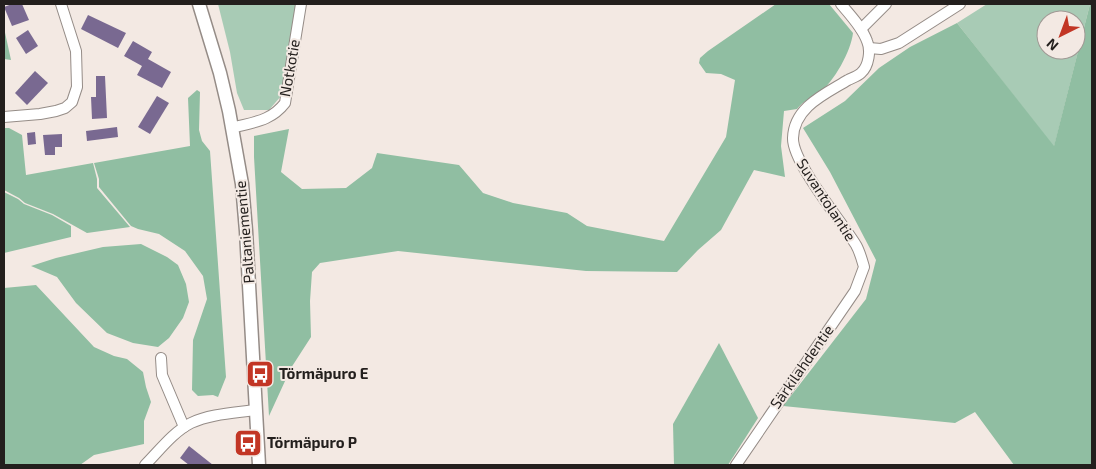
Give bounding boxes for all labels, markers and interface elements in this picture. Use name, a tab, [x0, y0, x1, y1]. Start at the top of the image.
north arrow	[1036, 10, 1086, 60]
text: N	[1043, 35, 1061, 55]
street label: Notkotie	[275, 38, 303, 98]
street label: Suvantolantie	[793, 155, 860, 244]
street label: Paltaniementie	[231, 180, 257, 284]
street label: Särkilahdentie	[766, 321, 837, 412]
bus stop icon: Törmäpuro E	[245, 359, 275, 389]
place label: Törmäpuro E	[279, 364, 369, 382]
bus stop icon: Törmäpuro P	[233, 428, 263, 458]
place label: Törmäpuro P	[267, 433, 357, 451]

